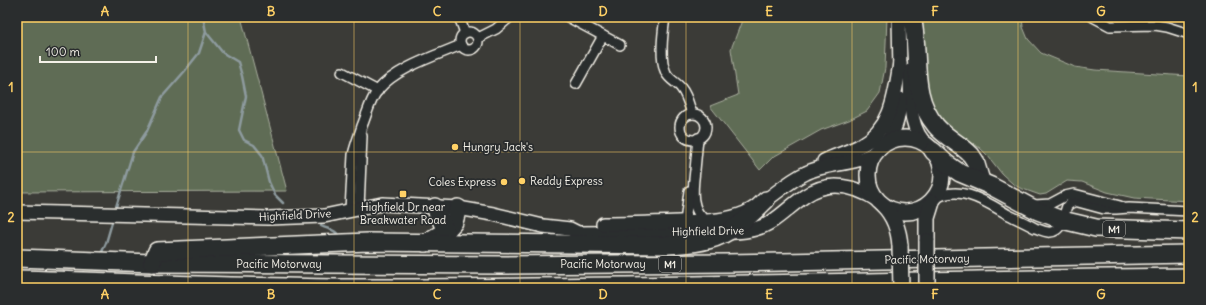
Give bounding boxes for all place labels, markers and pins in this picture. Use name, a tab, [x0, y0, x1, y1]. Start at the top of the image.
place label: Hungry Jack's	[463, 140, 533, 154]
marker: Hungry Jack's	[450, 142, 460, 152]
place label: Reddy Express	[530, 174, 603, 188]
place label: Coles Express	[429, 175, 496, 189]
marker: Reddy Express	[517, 176, 527, 186]
marker: Coles Express	[499, 177, 509, 187]
marker: Highfield Dr near Breakwater Road	[398, 189, 408, 199]
place label: Highfield Dr near Breakwater Road	[360, 200, 447, 227]

